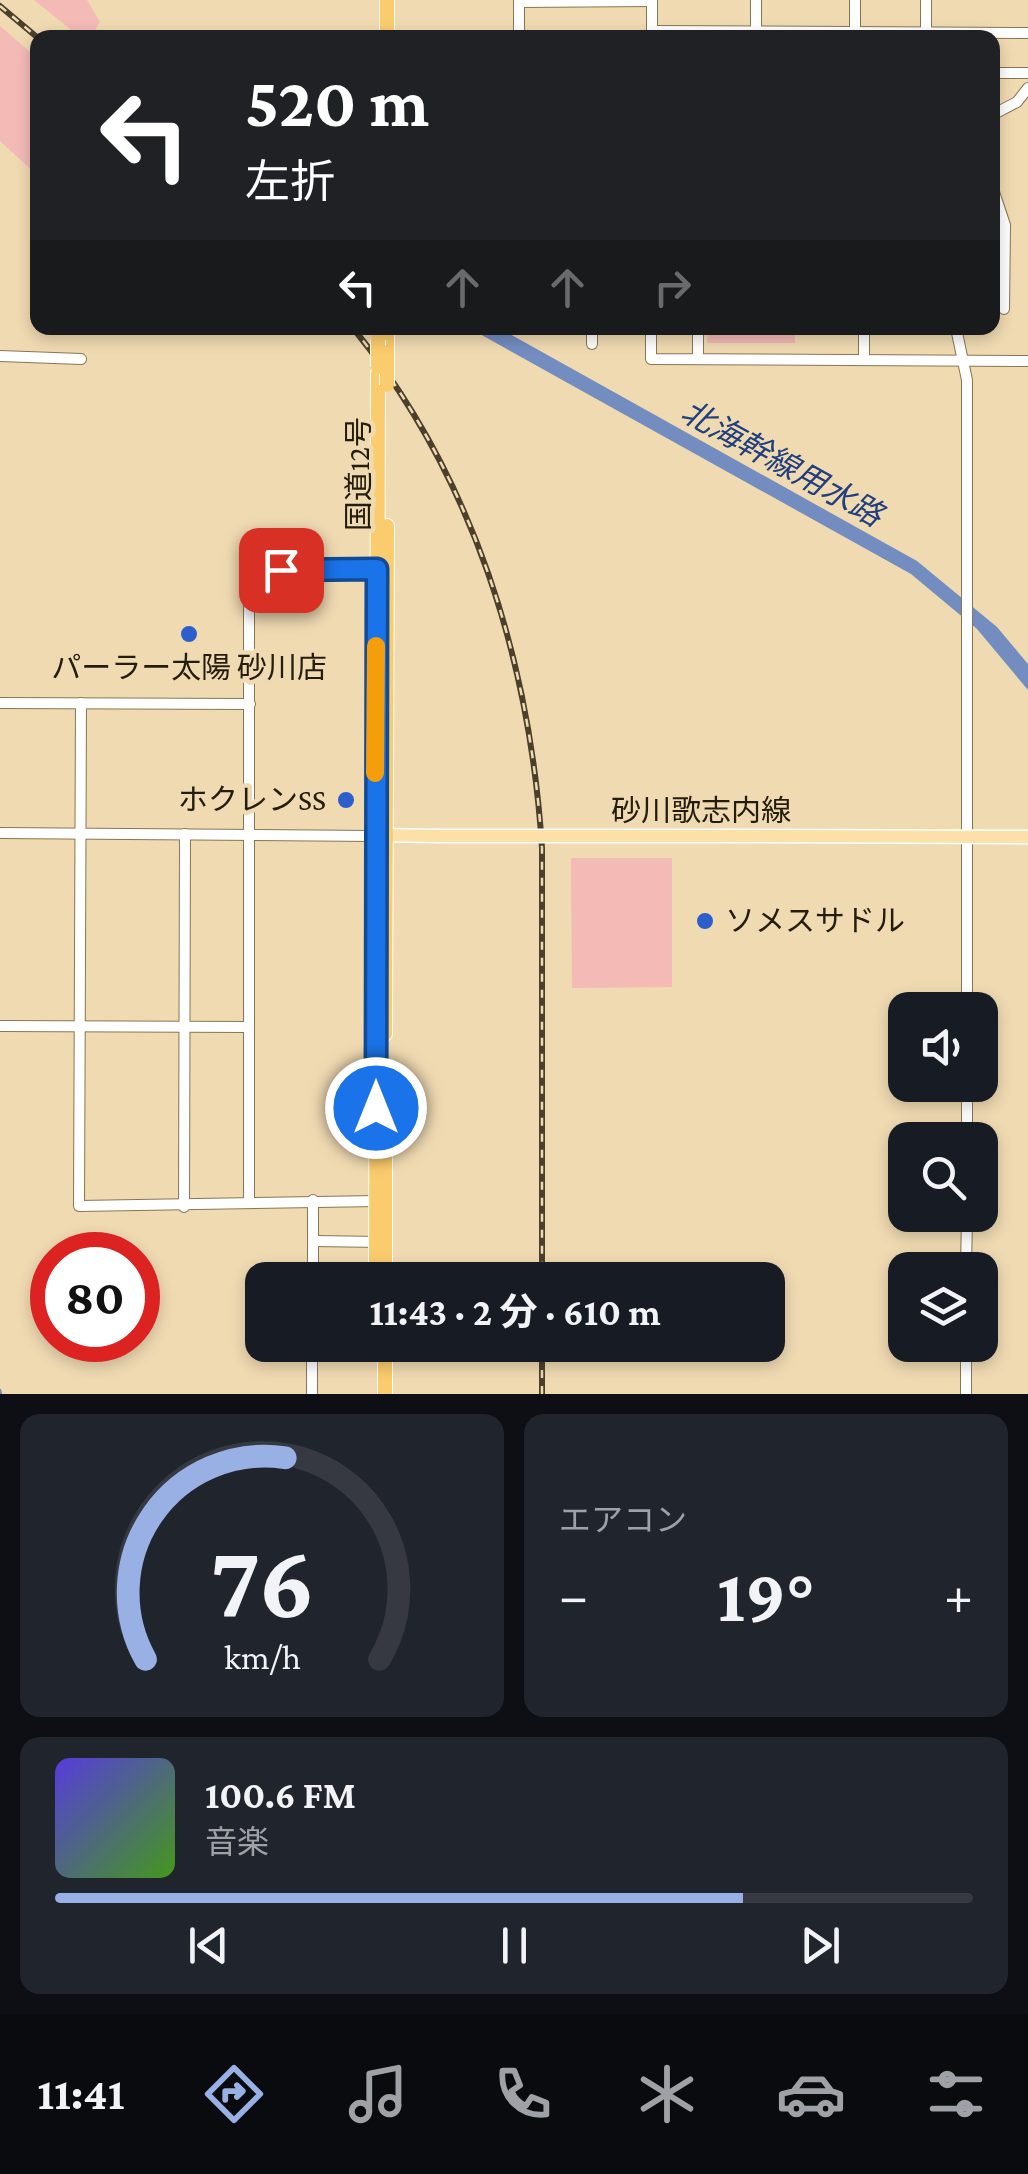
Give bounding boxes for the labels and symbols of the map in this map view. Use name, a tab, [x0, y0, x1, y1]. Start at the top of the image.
water label: 北海幹線用水路	[675, 393, 891, 534]
street label: 国道12号	[342, 417, 375, 531]
pin	[239, 528, 324, 613]
marker: パーラー太陽 砂川店	[178, 623, 200, 645]
place label: パーラー太陽 砂川店	[51, 651, 327, 684]
place label: ホクレンSS	[178, 783, 326, 816]
marker: ホクレンSS	[335, 789, 357, 811]
street label: 砂川歌志内線	[611, 794, 791, 827]
place label: ソメスサドル	[725, 904, 905, 937]
marker: ソメスサドル	[694, 910, 716, 932]
position arrow	[324, 1056, 428, 1160]
speed limit sign: 80	[30, 1232, 160, 1362]

